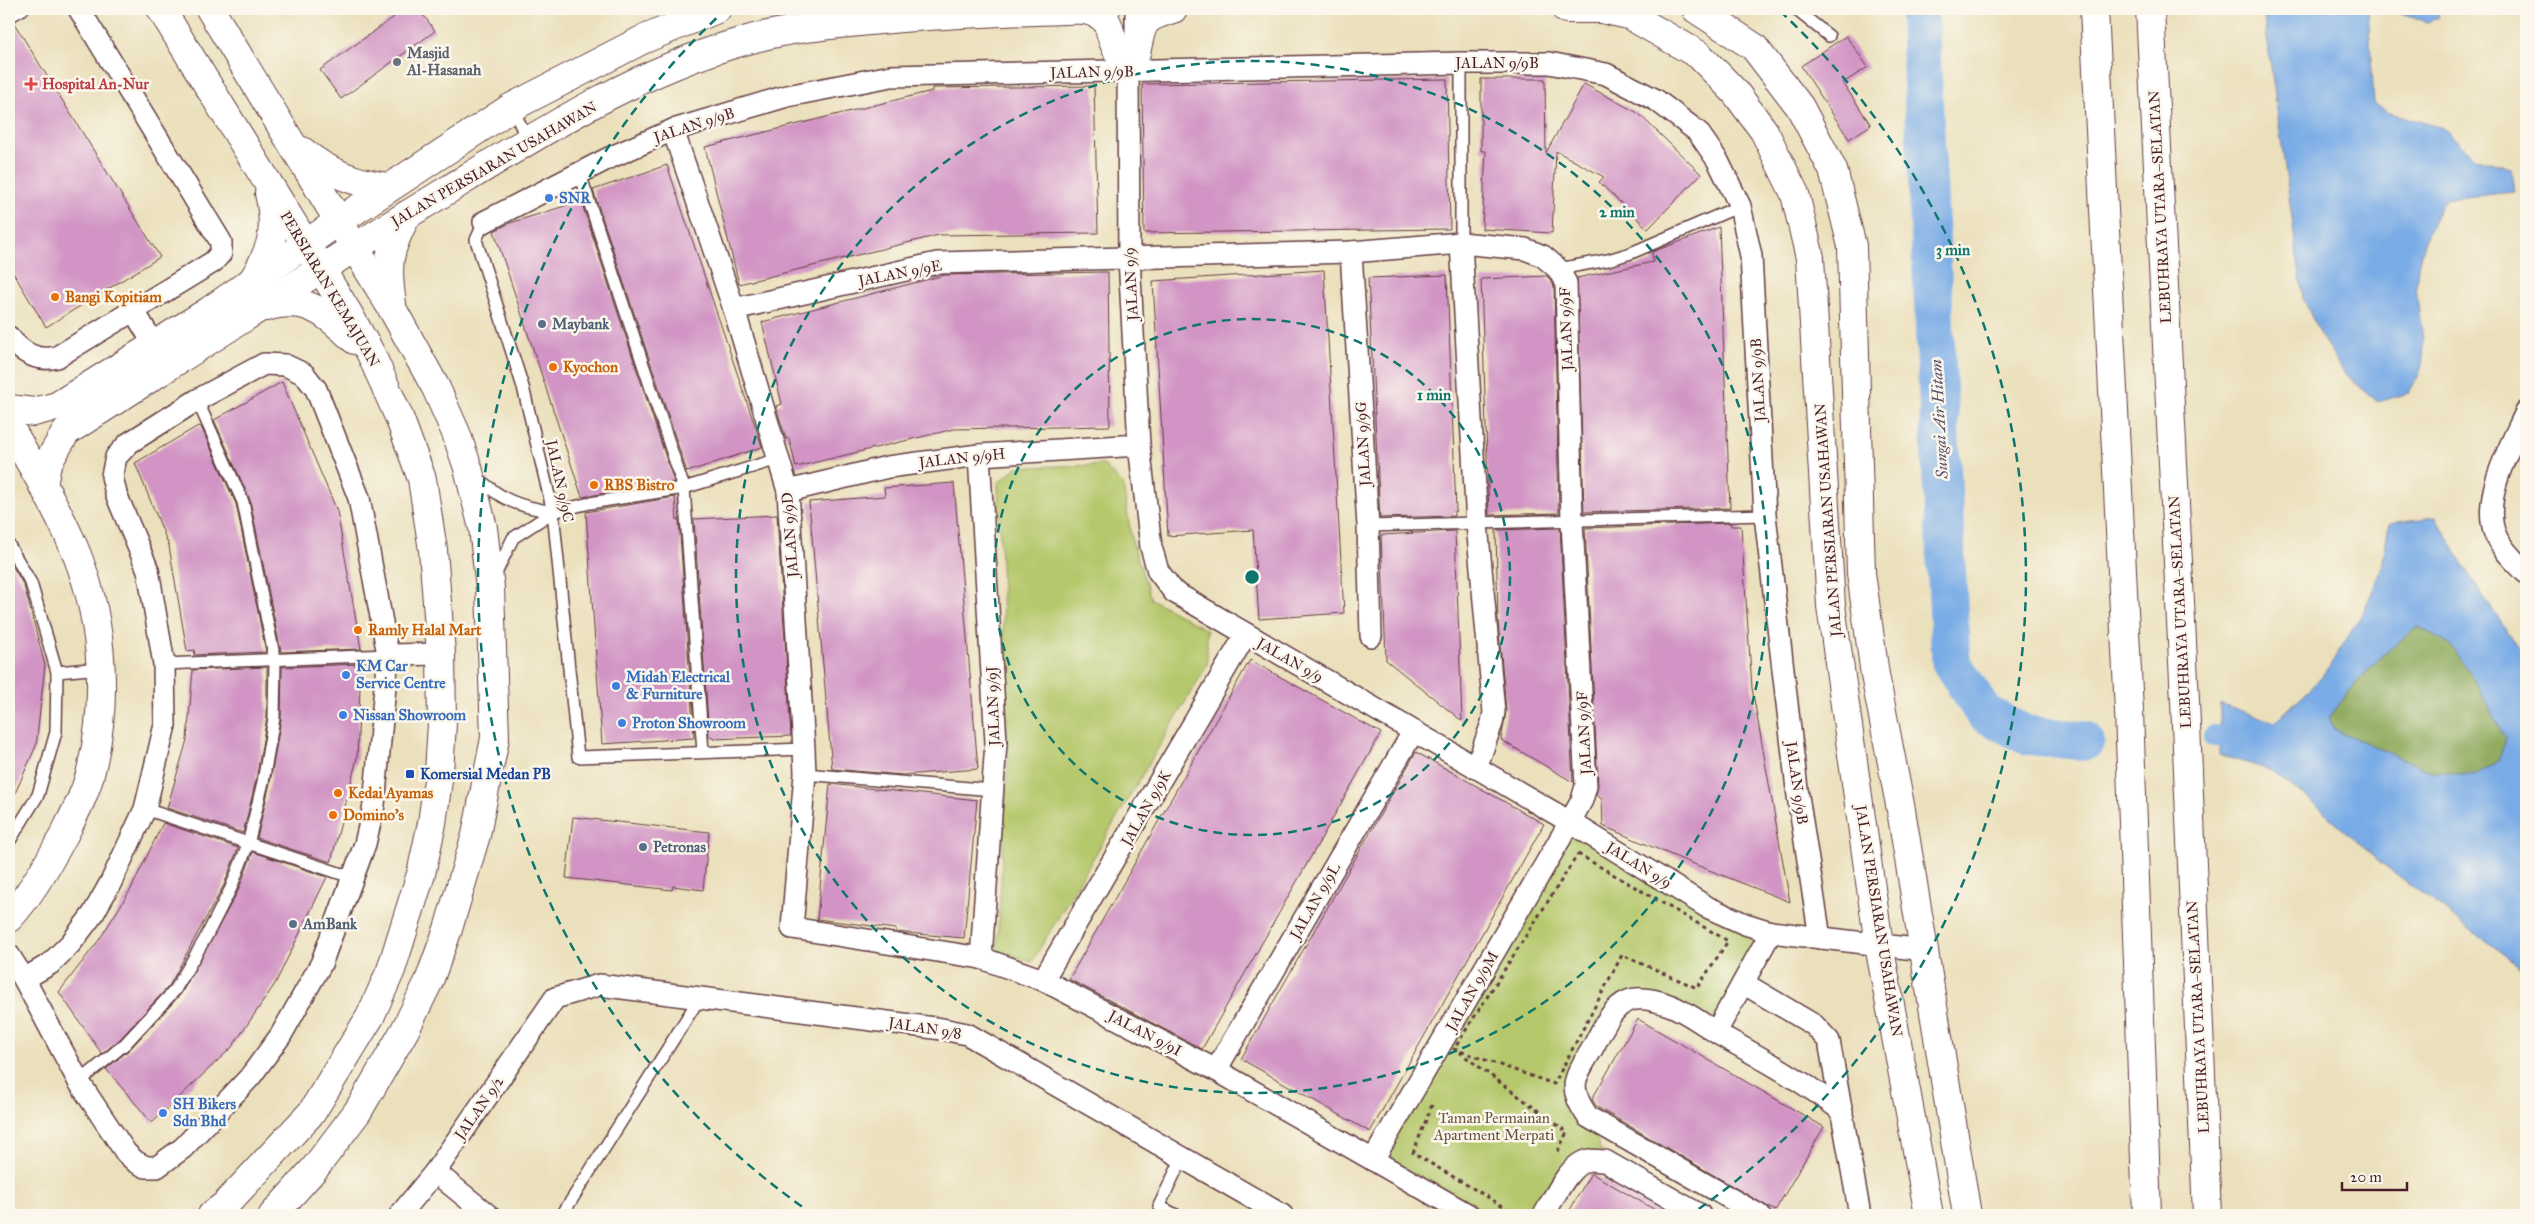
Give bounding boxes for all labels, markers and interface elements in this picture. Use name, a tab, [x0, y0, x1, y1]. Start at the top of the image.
place label: Masjid Al-Hasanah	[406, 44, 482, 79]
street label: JALAN 9/9B	[1453, 54, 1539, 73]
marker: Masjid Al-Hasanah	[391, 56, 403, 68]
street label: JALAN 9/9B	[1048, 62, 1134, 83]
place label: Hospital An-Nur	[42, 75, 149, 94]
marker: Hospital An-Nur	[24, 77, 38, 91]
street label: LEBUHRAYA UTARA–SELATAN	[2145, 90, 2175, 324]
street label: JALAN PERSIARAN USAHAWAN	[386, 97, 601, 232]
street label: JALAN 9/9B	[650, 104, 737, 148]
place label: SNR	[559, 189, 592, 207]
marker: SNR	[543, 192, 555, 204]
text: 2 min	[1599, 203, 1636, 221]
street label: PERSIARAN KEMAJUAN	[275, 208, 384, 371]
text: 3 min	[1936, 241, 1971, 260]
street label: JALAN 9/9	[1120, 247, 1143, 323]
street label: JALAN 9/9E	[855, 256, 944, 291]
street label: JALAN 9/9F	[1556, 287, 1578, 373]
place label: Bangi Kopitiam	[65, 288, 162, 307]
marker: Bangi Kopitiam	[49, 291, 61, 303]
place label: Maybank	[552, 315, 610, 334]
marker: Maybank	[536, 318, 548, 330]
street label: JALAN 9/9B	[1747, 338, 1770, 424]
place label: Kyochon	[563, 358, 619, 377]
water label: Sungai Air Hitam	[1926, 359, 1952, 480]
marker: Kyochon	[547, 361, 559, 373]
text: 1 min	[1417, 386, 1452, 404]
street label: JALAN 9/9G	[1352, 401, 1375, 489]
street label: JALAN PERSIARAN USAHAWAN	[1811, 402, 1846, 640]
street label: JALAN 9/9C	[541, 436, 578, 524]
street label: JALAN 9/9H	[916, 445, 1006, 473]
place label: RBS Bistro	[604, 476, 675, 494]
marker: RBS Bistro	[588, 479, 600, 491]
street label: JALAN 9/9D	[778, 491, 803, 580]
street label: LEBUHRAYA UTARA–SELATAN	[2165, 495, 2195, 729]
centre of rings	[1243, 568, 1261, 586]
place label: Ramly Halal Mart	[368, 621, 482, 640]
marker: Ramly Halal Mart	[352, 624, 364, 636]
street label: JALAN 9/9	[1251, 633, 1326, 687]
place label: KM Car Service Centre	[356, 657, 446, 692]
street label: JALAN 9/9J	[983, 666, 1004, 748]
place label: Midah Electrical & Furniture	[626, 668, 731, 703]
marker: KM Car Service Centre	[340, 669, 352, 681]
marker: Midah Electrical & Furniture	[610, 680, 622, 692]
street label: JALAN 9/9F	[1573, 691, 1596, 777]
place label: Nissan Showroom	[353, 706, 467, 724]
marker: Nissan Showroom	[337, 709, 349, 721]
place label: Proton Showroom	[632, 714, 746, 732]
marker: Proton Showroom	[616, 717, 628, 729]
street label: JALAN 9/9B	[1781, 738, 1812, 826]
place label: Komersial Medan PB	[420, 765, 551, 783]
street label: JALAN 9/9K	[1116, 767, 1176, 851]
marker: Komersial Medan PB	[404, 768, 416, 780]
place label: Kedai Ayamas	[348, 784, 434, 803]
marker: Kedai Ayamas	[332, 787, 344, 799]
street label: JALAN PERSIARAN USAHAWAN	[1850, 802, 1906, 1039]
place label: Domino's	[343, 806, 405, 824]
marker: Domino's	[327, 809, 339, 821]
street label: JALAN 9/9	[1601, 837, 1675, 893]
place label: Petronas	[653, 838, 706, 856]
marker: Petronas	[637, 841, 649, 853]
street label: JALAN 9/9L	[1285, 860, 1345, 944]
street label: LEBUHRAYA UTARA–SELATAN	[2183, 900, 2213, 1134]
place label: AmBank	[302, 915, 358, 933]
marker: AmBank	[287, 918, 299, 930]
street label: JALAN 9/9M	[1441, 948, 1503, 1036]
street label: JALAN 9/9I	[1103, 1005, 1185, 1061]
street label: JALAN 9/8	[885, 1013, 963, 1044]
street label: JALAN 9/2	[450, 1072, 509, 1145]
place label: SH Bikers Sdn Bhd	[173, 1095, 237, 1130]
marker: SH Bikers Sdn Bhd	[157, 1107, 169, 1119]
park label: Taman Permainan Apartment Merpati	[1433, 1109, 1554, 1144]
scale bar	[2342, 1159, 2408, 1191]
text: 20 m	[2350, 1168, 2382, 1186]

